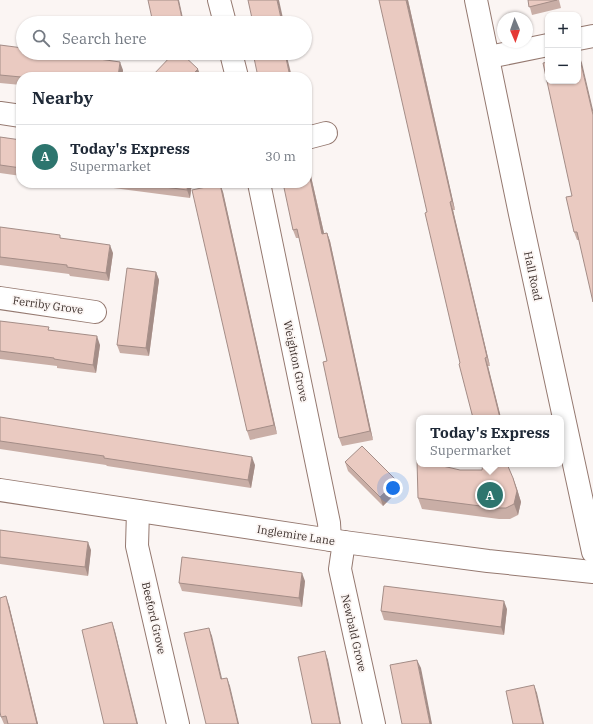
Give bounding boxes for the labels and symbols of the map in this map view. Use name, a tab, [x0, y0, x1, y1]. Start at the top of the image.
north arrow	[497, 12, 533, 48]
street label: Hall Road	[521, 250, 545, 302]
street label: Ferriby Grove	[12, 293, 84, 317]
street label: Weighton Grove	[281, 319, 311, 403]
your location	[383, 478, 403, 498]
pin: A	[477, 480, 503, 510]
street label: Inglemire Lane	[256, 522, 336, 548]
street label: Beeford Grove	[139, 581, 169, 656]
street label: Newbald Grove	[338, 593, 370, 673]

